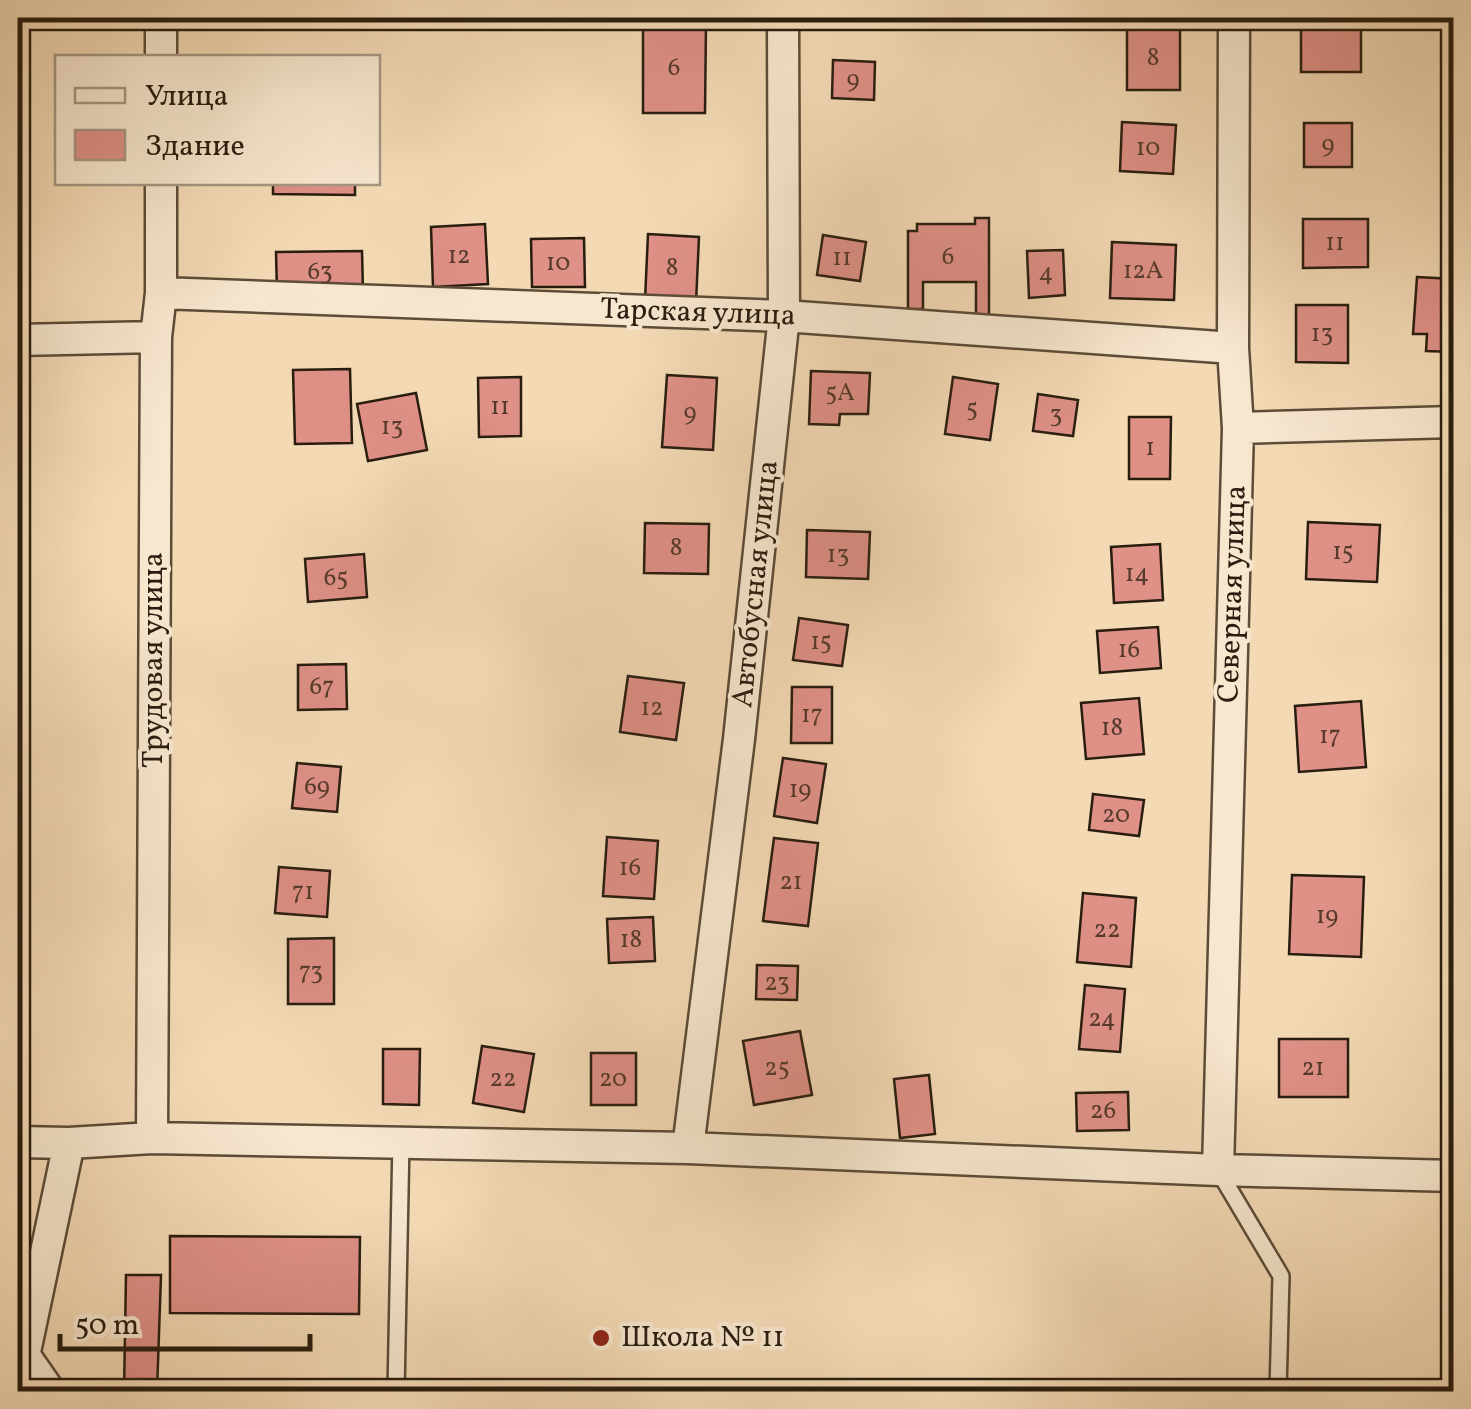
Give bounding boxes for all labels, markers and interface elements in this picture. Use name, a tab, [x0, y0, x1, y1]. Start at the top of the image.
house number: 8	[1147, 41, 1159, 76]
house number: 6	[668, 51, 680, 86]
legend	[55, 55, 380, 185]
house number: 9	[847, 63, 860, 98]
text: Улица	[145, 76, 228, 118]
text: Здание	[145, 126, 245, 168]
house number: 9	[1322, 128, 1335, 163]
house number: 10	[1136, 131, 1160, 166]
house number: 11	[1325, 226, 1345, 261]
house number: 12	[447, 239, 471, 274]
house number: 6	[942, 240, 954, 275]
house number: 11	[832, 241, 852, 276]
house number: 10	[546, 246, 570, 281]
house number: 8	[666, 251, 678, 286]
house number: 12А	[1123, 254, 1163, 289]
house number: 63	[307, 255, 333, 290]
house number: 4	[1039, 256, 1053, 291]
street label: Тарская улица	[600, 289, 796, 337]
house number: 13	[1311, 317, 1333, 352]
house number: 5А	[825, 376, 855, 411]
house number: 11	[490, 390, 510, 425]
house number: 5	[966, 392, 978, 427]
house number: 9	[684, 396, 697, 431]
house number: 3	[1050, 398, 1062, 433]
house number: 13	[381, 410, 403, 445]
house number: 1	[1145, 431, 1155, 466]
street label: Автобусная улица	[722, 458, 790, 710]
street label: Северная улица	[1208, 484, 1258, 704]
house number: 8	[670, 531, 682, 566]
house number: 15	[1332, 535, 1354, 570]
house number: 13	[827, 538, 849, 573]
street label: Трудовая улица	[133, 552, 175, 768]
house number: 14	[1125, 557, 1149, 592]
house number: 65	[324, 561, 348, 596]
house number: 15	[810, 625, 832, 660]
house number: 16	[1118, 633, 1140, 668]
house number: 67	[310, 670, 334, 705]
house number: 12	[640, 691, 664, 726]
house number: 17	[801, 698, 823, 733]
house number: 18	[1101, 711, 1123, 746]
house number: 17	[1319, 719, 1341, 754]
house number: 69	[304, 770, 330, 805]
house number: 19	[789, 773, 811, 808]
house number: 20	[1102, 798, 1130, 833]
house number: 16	[619, 851, 641, 886]
house number: 21	[779, 865, 803, 900]
house number: 71	[292, 875, 314, 910]
house number: 19	[1316, 899, 1338, 934]
house number: 22	[1094, 913, 1120, 948]
house number: 18	[620, 923, 642, 958]
house number: 73	[299, 955, 323, 990]
house number: 23	[764, 966, 790, 1001]
house number: 24	[1088, 1002, 1116, 1037]
house number: 25	[764, 1051, 790, 1086]
house number: 21	[1301, 1051, 1325, 1086]
house number: 22	[490, 1062, 516, 1097]
house number: 20	[599, 1062, 627, 1097]
house number: 26	[1090, 1094, 1116, 1129]
scale bar	[60, 1289, 310, 1351]
text: 50 m	[75, 1305, 139, 1347]
place label: Школа № 11	[621, 1317, 784, 1359]
marker: Школа № 11	[590, 1327, 612, 1349]

